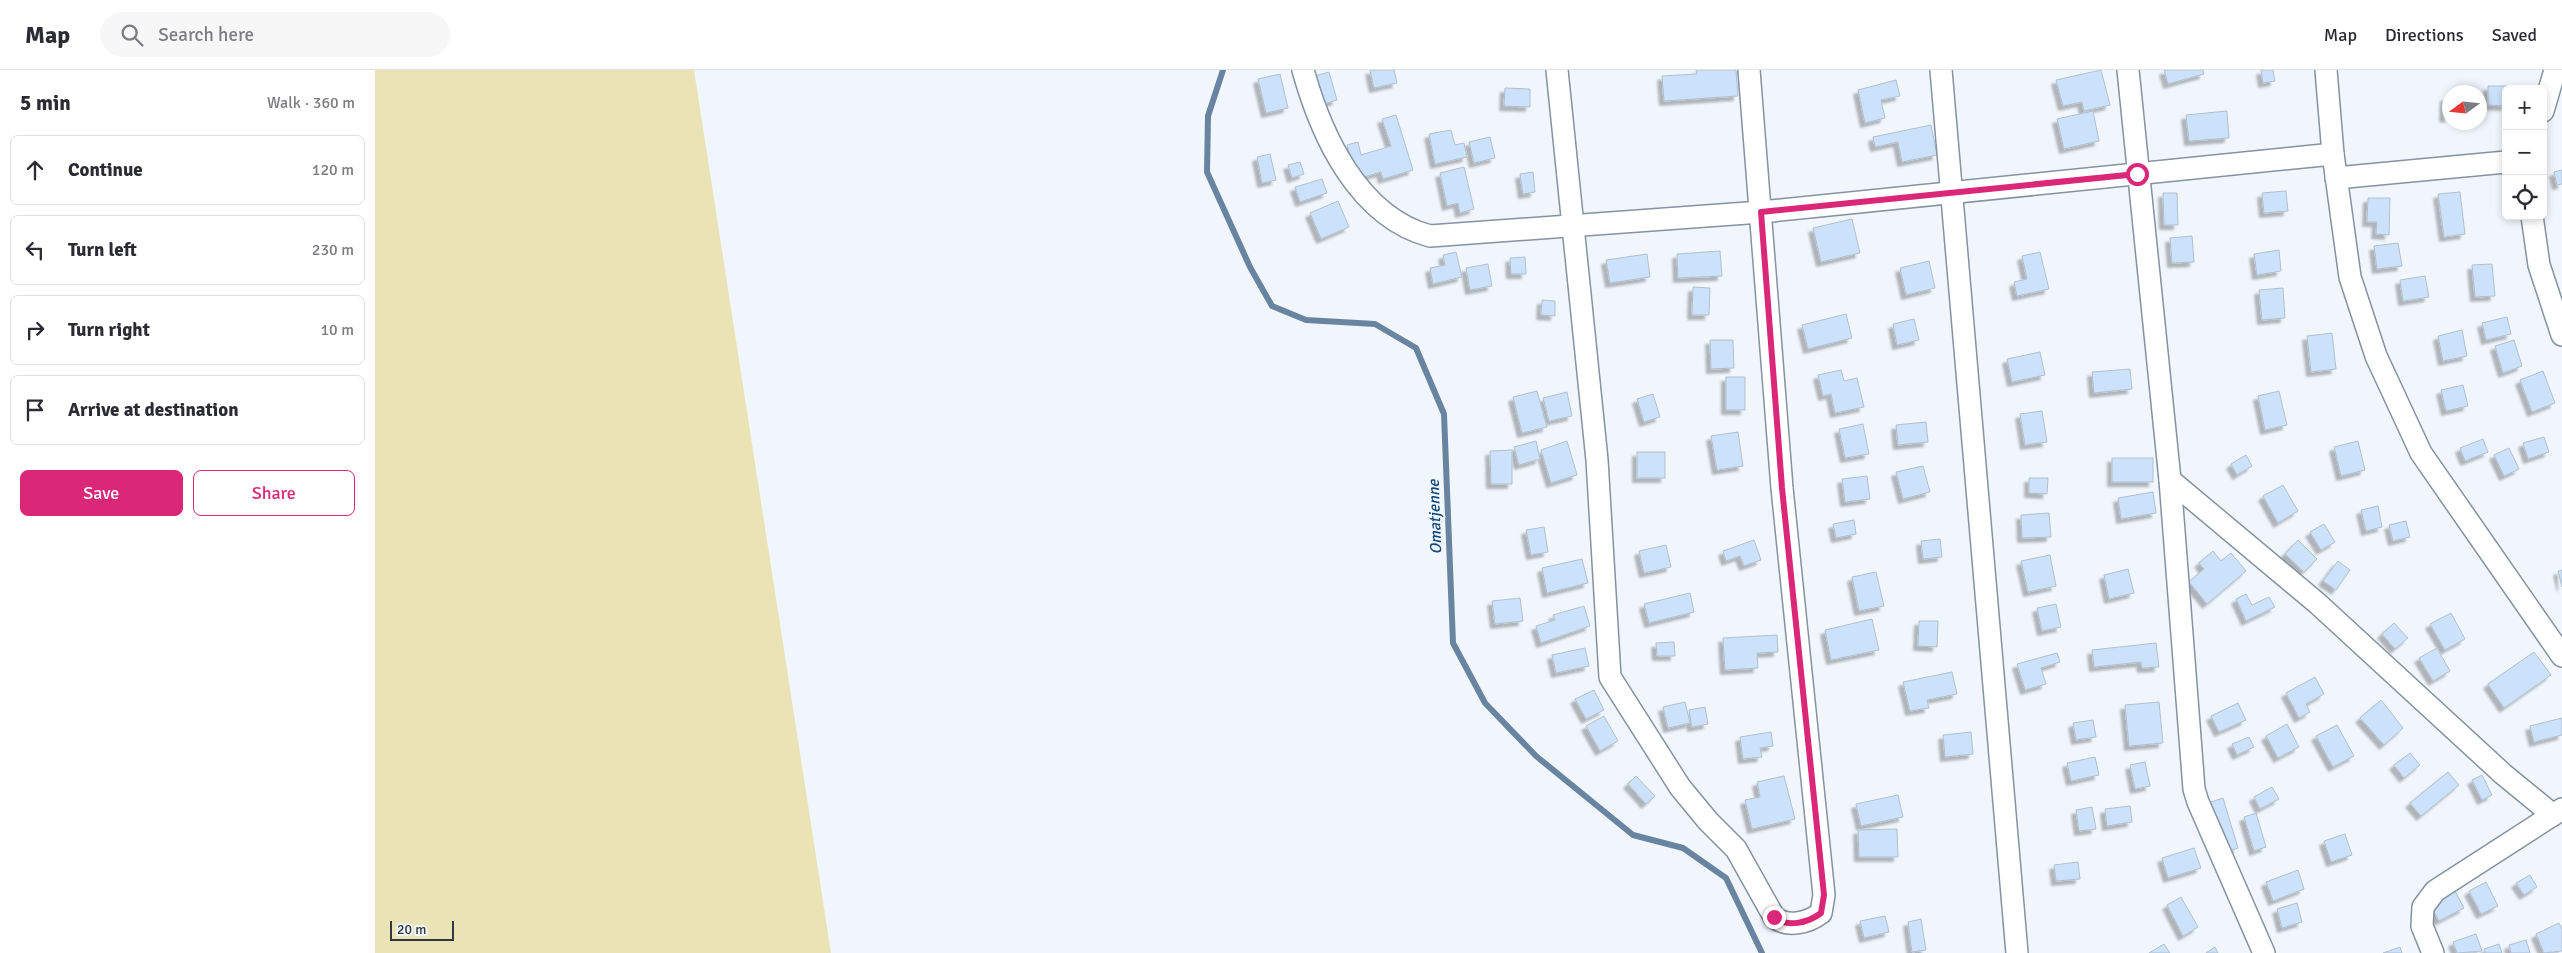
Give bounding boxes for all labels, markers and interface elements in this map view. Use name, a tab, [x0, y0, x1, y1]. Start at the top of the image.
search box	[100, 12, 450, 57]
text: Map	[25, 20, 70, 50]
icon: search	[118, 21, 146, 49]
text: Search here	[158, 23, 254, 47]
text: Map	[2324, 24, 2357, 46]
text: Directions	[2385, 24, 2464, 46]
text: Saved	[2492, 24, 2537, 46]
north arrow	[2442, 85, 2487, 130]
map controls	[2502, 85, 2547, 220]
button: +	[2502, 85, 2547, 130]
text: 5 min	[20, 90, 71, 116]
text: Walk · 360 m	[267, 93, 355, 113]
button: −	[2502, 130, 2547, 175]
icon: ahead	[21, 156, 49, 184]
text: Continue	[68, 158, 143, 182]
text: 120 m	[312, 160, 354, 180]
route start	[2126, 163, 2149, 186]
button: locate	[2502, 175, 2547, 220]
icon: left	[21, 236, 49, 264]
text: Turn left	[68, 238, 137, 262]
text: 230 m	[312, 240, 354, 260]
icon: right	[21, 316, 49, 344]
text: Turn right	[68, 318, 150, 342]
text: 10 m	[320, 320, 354, 340]
icon: arrive	[21, 396, 49, 424]
text: Arrive at destination	[68, 398, 239, 422]
button: Save	[20, 470, 183, 516]
button: Share	[193, 470, 355, 516]
water label: Omatjenne	[1424, 478, 1446, 555]
route end	[1763, 906, 1786, 929]
scale bar	[390, 918, 454, 941]
text: 20 m	[397, 921, 426, 938]

